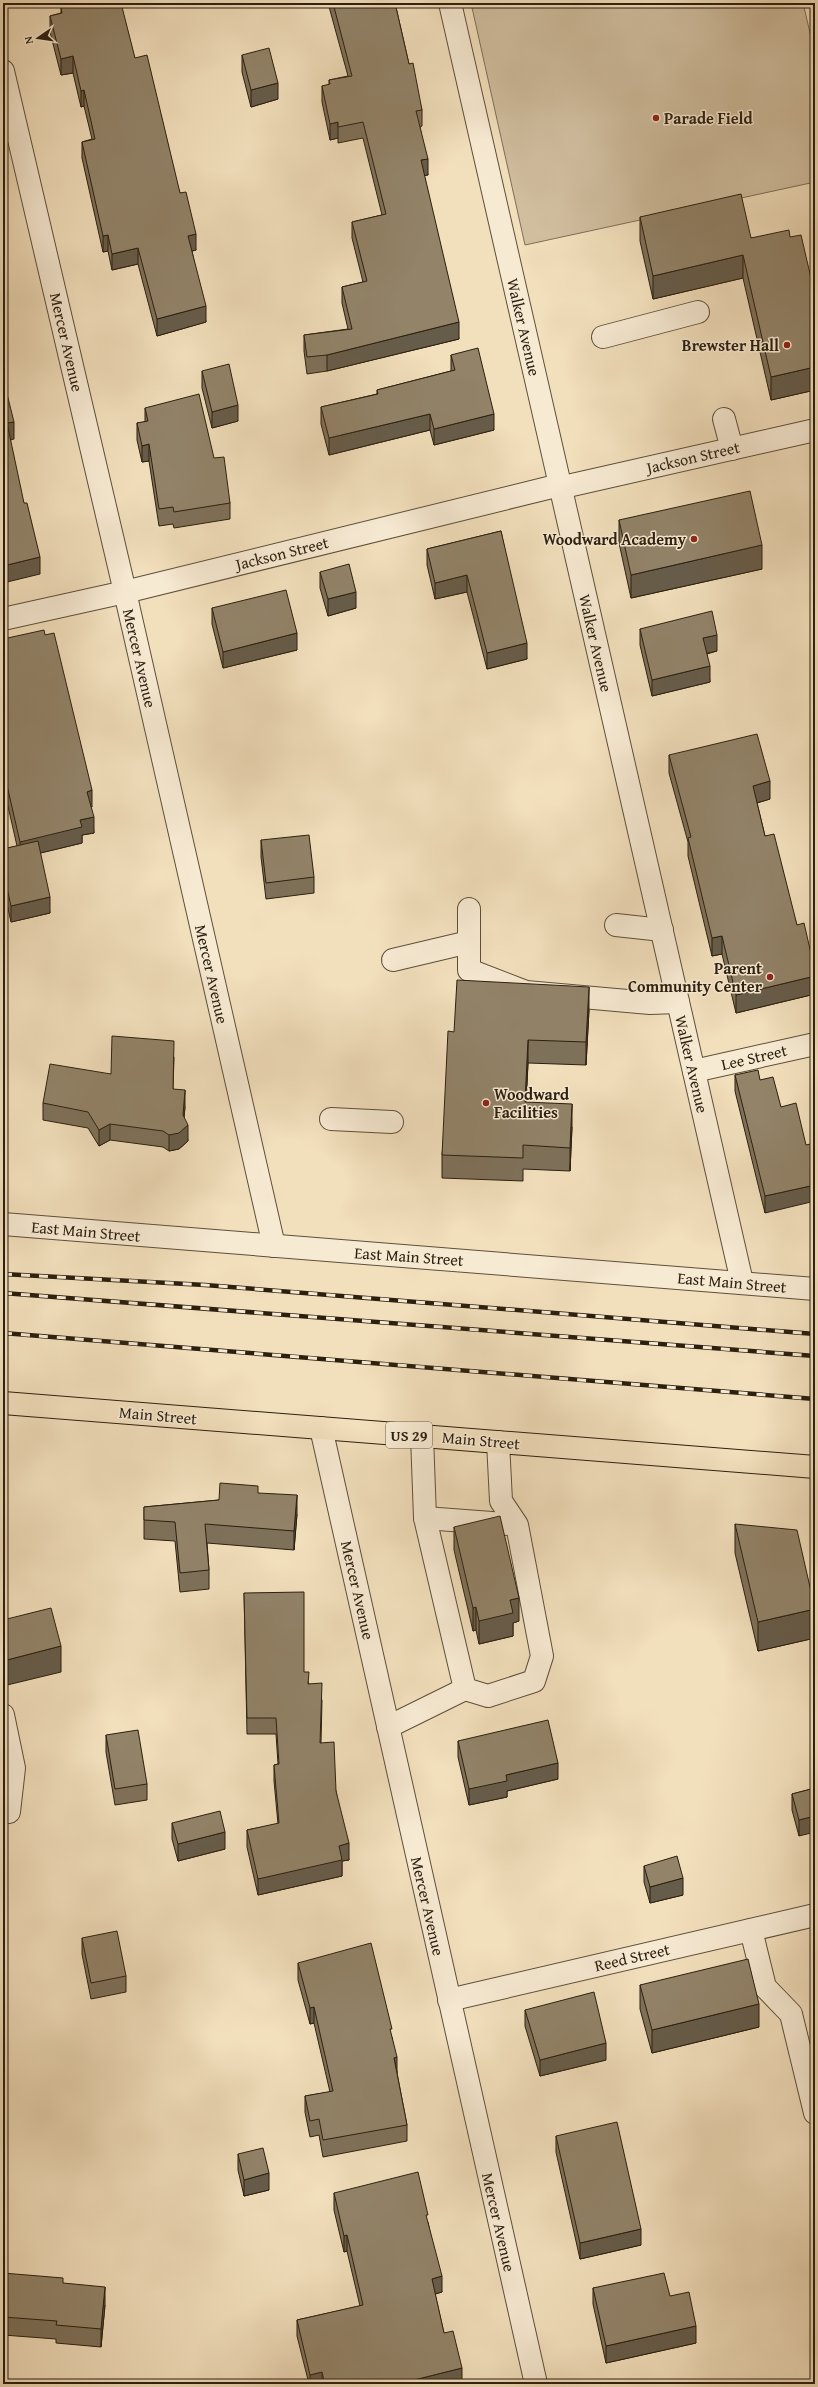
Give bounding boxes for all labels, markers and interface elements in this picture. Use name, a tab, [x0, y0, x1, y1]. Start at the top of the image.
north arrow	[18, 18, 58, 58]
text: N	[19, 34, 37, 46]
place label: Parade Field	[664, 106, 754, 130]
marker: Parade Field	[651, 113, 661, 123]
street label: Walker Avenue	[501, 276, 547, 378]
street label: Mercer Avenue	[44, 290, 90, 394]
place label: Brewster Hall	[682, 333, 779, 357]
marker: Brewster Hall	[782, 340, 792, 350]
street label: Jackson Street	[642, 435, 742, 480]
place label: Woodward Academy	[543, 527, 687, 551]
street label: Jackson Street	[231, 530, 331, 577]
marker: Woodward Academy	[689, 534, 699, 544]
street label: Walker Avenue	[573, 592, 619, 694]
street label: Mercer Avenue	[117, 606, 163, 710]
street label: Mercer Avenue	[189, 922, 235, 1026]
place label: Parent Community Center	[628, 956, 763, 998]
marker: Parent Community Center	[765, 972, 775, 982]
street label: Walker Avenue	[669, 1013, 715, 1115]
street label: Lee Street	[719, 1038, 790, 1076]
place label: Woodward Facilities	[494, 1082, 570, 1124]
marker: Woodward Facilities	[481, 1098, 491, 1108]
street label: East Main Street	[30, 1214, 142, 1248]
street label: East Main Street	[354, 1240, 465, 1272]
street label: East Main Street	[676, 1265, 788, 1299]
street label: Main Street	[118, 1400, 198, 1430]
road number: US 29	[386, 1422, 432, 1448]
street label: Main Street	[441, 1425, 521, 1455]
street label: Mercer Avenue	[335, 1538, 381, 1642]
street label: Mercer Avenue	[405, 1854, 451, 1958]
street label: Reed Street	[592, 1937, 672, 1977]
street label: Mercer Avenue	[476, 2170, 522, 2274]

